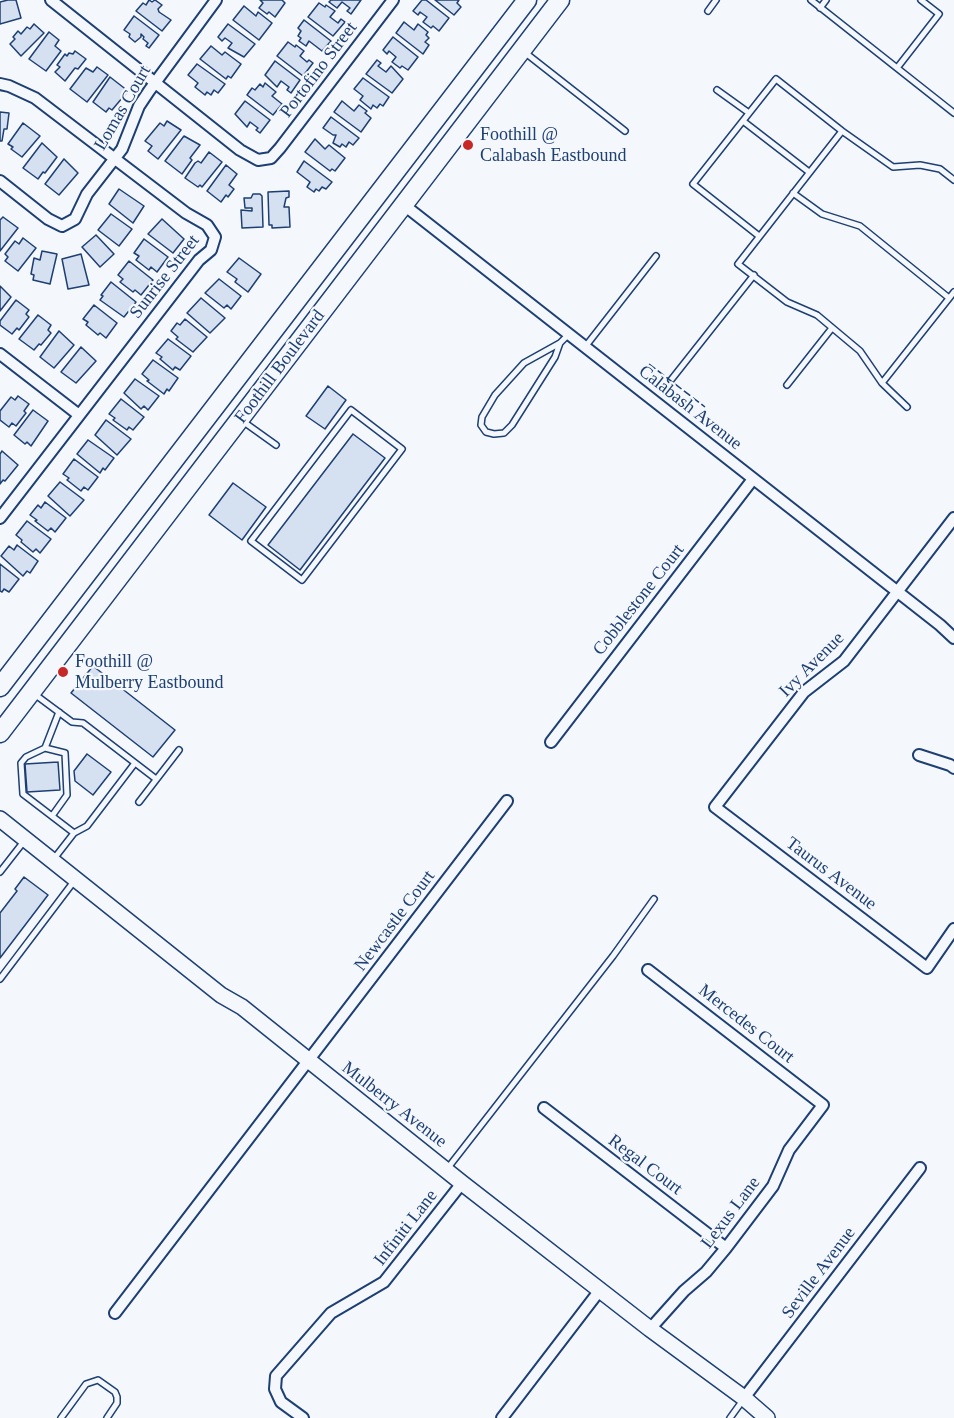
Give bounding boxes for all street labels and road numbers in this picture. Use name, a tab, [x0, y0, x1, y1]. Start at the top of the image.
street label: Portofino Street	[276, 18, 362, 122]
street label: Lomas Court	[90, 62, 156, 154]
street label: Sunrise Street	[126, 231, 204, 323]
street label: Foothill Boulevard	[230, 306, 330, 428]
street label: Calabash Avenue	[634, 361, 746, 455]
street label: Cobblestone Court	[589, 540, 689, 660]
street label: Ivy Avenue	[775, 628, 849, 702]
street label: Taurus Avenue	[781, 833, 881, 915]
street label: Newcastle Court	[350, 866, 440, 976]
street label: Mercedes Court	[694, 980, 798, 1068]
street label: Mulberry Avenue	[337, 1057, 451, 1153]
street label: Regal Court	[604, 1130, 686, 1200]
street label: Lexus Lane	[697, 1173, 765, 1253]
street label: Infiniti Lane	[370, 1186, 442, 1270]
street label: Seville Avenue	[778, 1223, 860, 1323]

